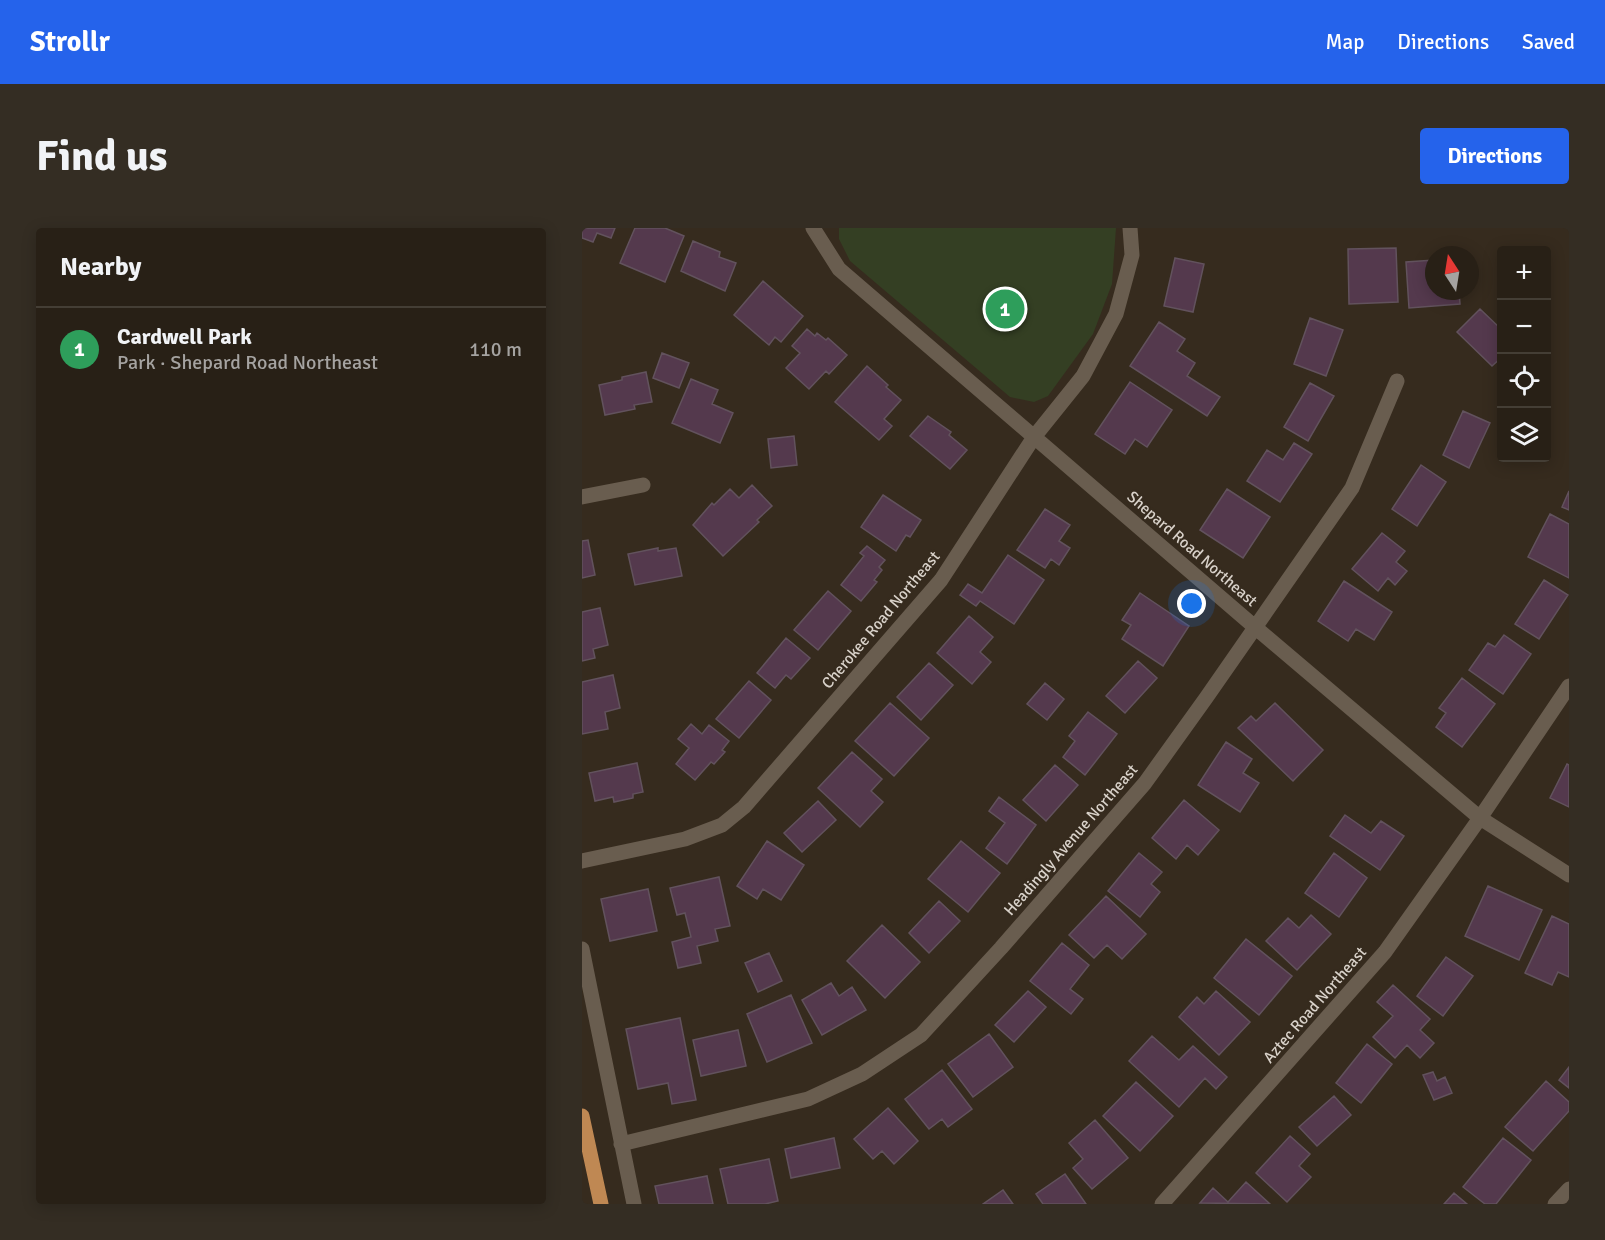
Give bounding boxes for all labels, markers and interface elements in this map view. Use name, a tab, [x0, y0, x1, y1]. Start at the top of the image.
text: Strollr	[30, 25, 110, 59]
text: Map	[1326, 29, 1364, 55]
text: Directions	[1397, 29, 1489, 55]
text: Saved	[1522, 29, 1575, 55]
button: Directions	[1420, 128, 1569, 184]
text: Find us	[36, 131, 167, 182]
north arrow	[1425, 246, 1479, 300]
map controls	[1497, 246, 1551, 462]
button: +	[1497, 246, 1551, 300]
text: Nearby	[60, 251, 141, 283]
pin: 1	[986, 286, 1024, 332]
button: −	[1497, 300, 1551, 354]
text: Cardwell Park	[117, 323, 252, 350]
text: 1	[74, 337, 85, 362]
text: 110 m	[469, 337, 522, 362]
text: Park · Shepard Road Northeast	[117, 350, 378, 375]
button: locate	[1497, 354, 1551, 408]
button: layers	[1497, 408, 1551, 462]
street label: Shepard Road Northeast	[1123, 487, 1262, 611]
street label: Cherokee Road Northeast	[818, 547, 945, 693]
your location	[1177, 589, 1206, 618]
street label: Headingly Avenue Northeast	[1000, 760, 1143, 920]
street label: Aztec Road Northeast	[1259, 942, 1371, 1067]

